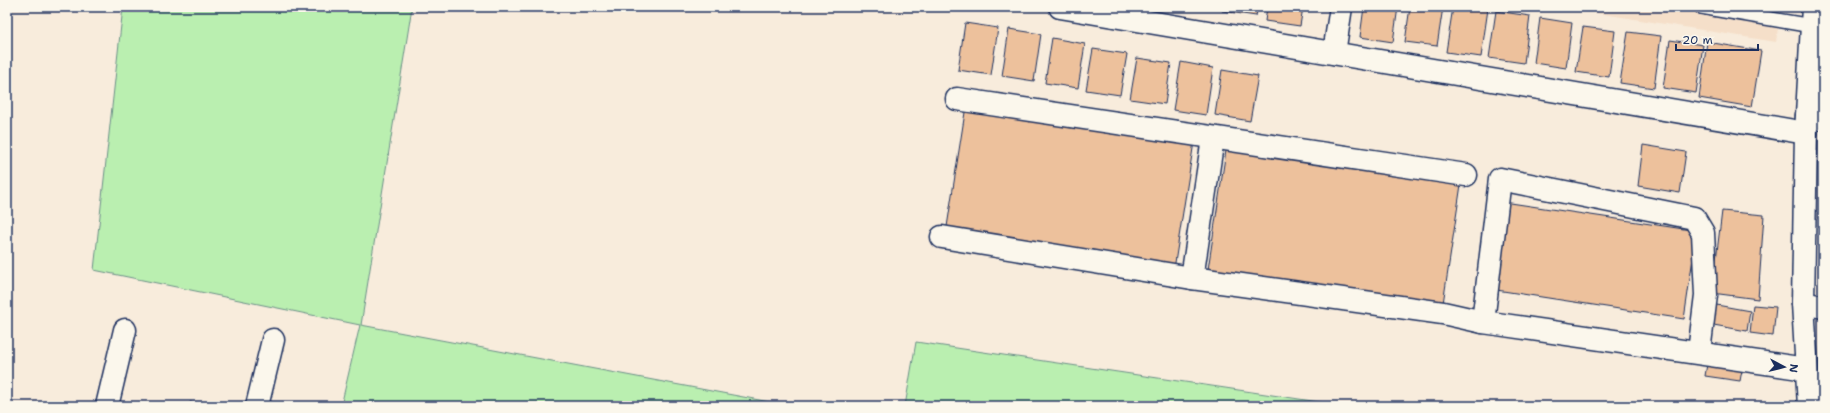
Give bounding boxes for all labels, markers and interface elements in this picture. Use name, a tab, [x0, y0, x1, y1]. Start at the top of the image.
scale bar	[1676, 26, 1758, 52]
text: 20 m	[1682, 32, 1713, 48]
north arrow	[1764, 347, 1804, 387]
text: N	[1785, 363, 1801, 374]

